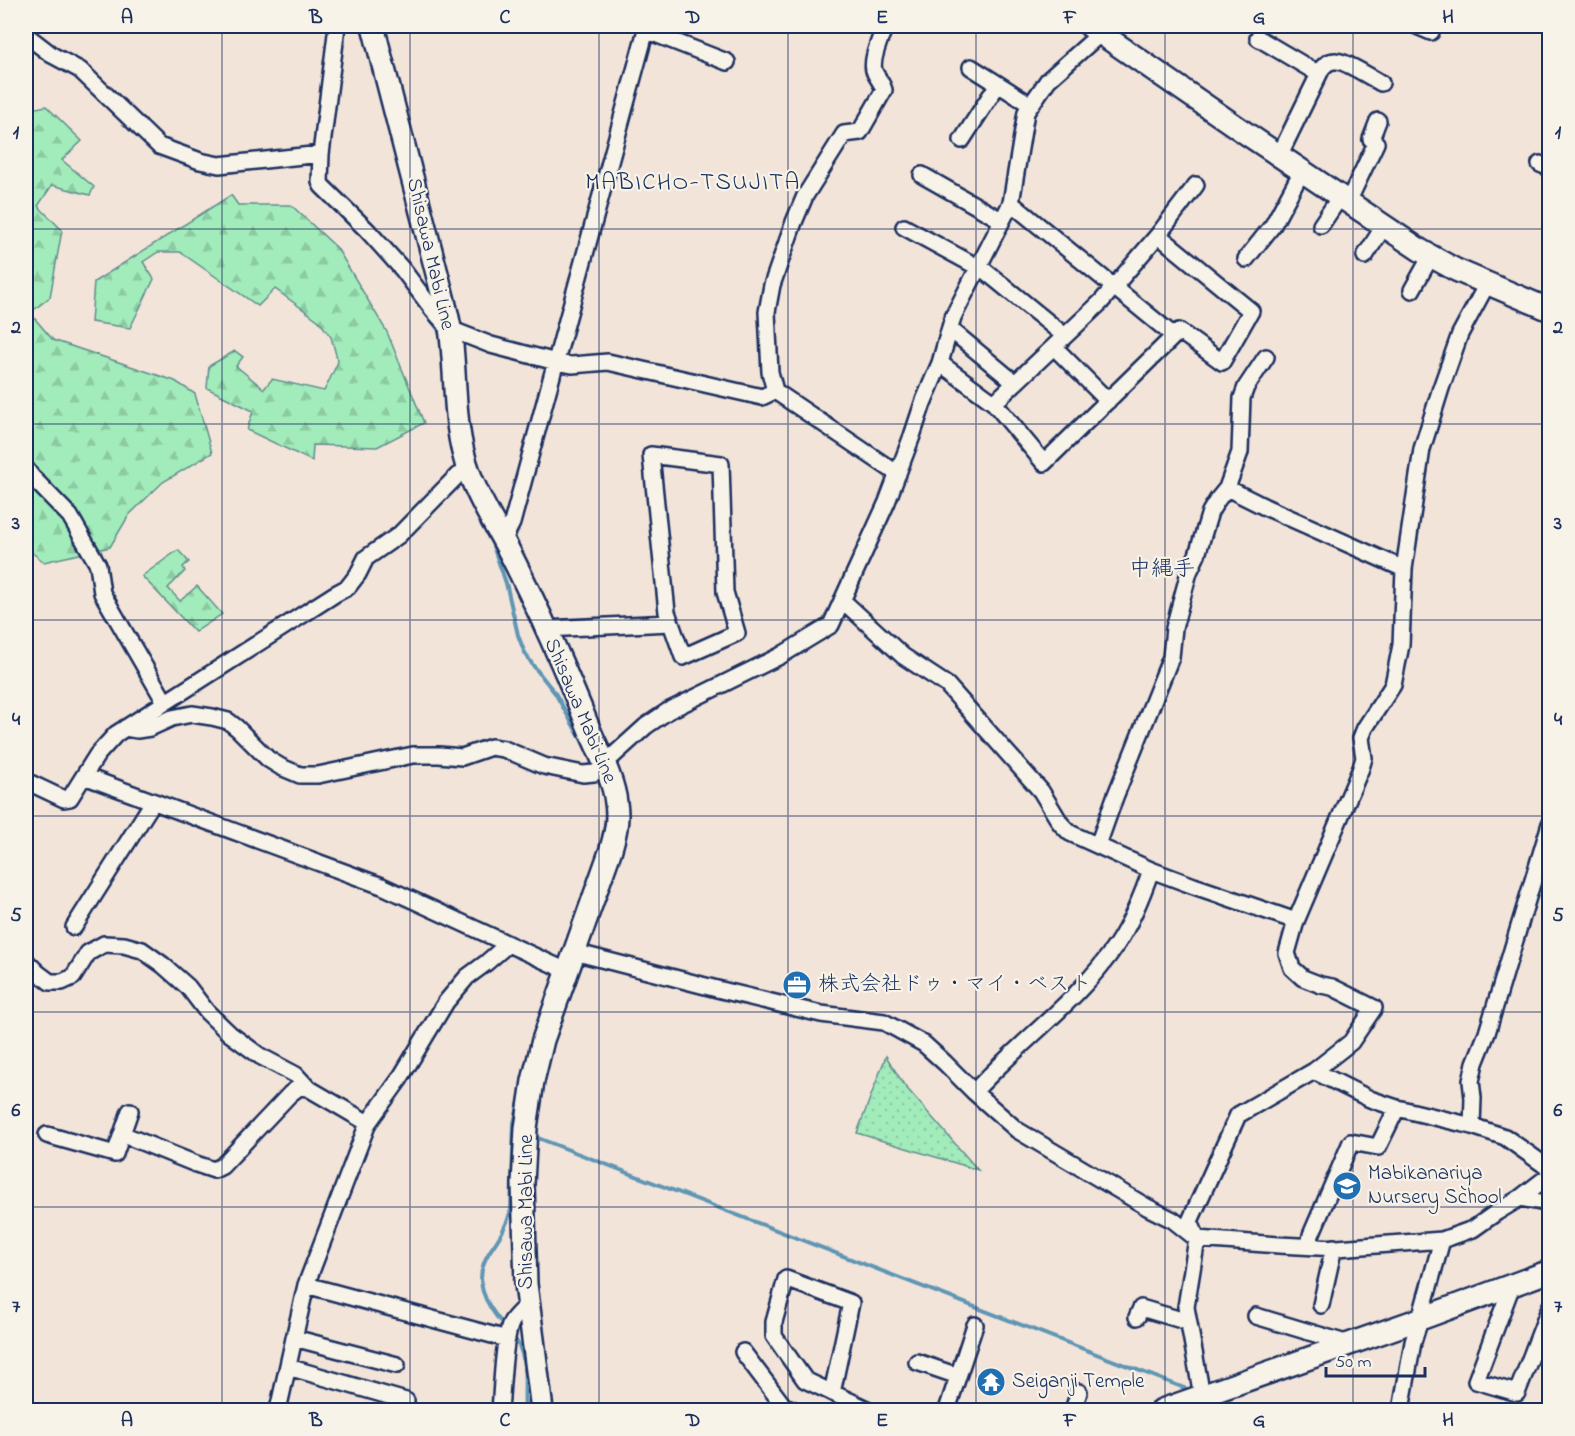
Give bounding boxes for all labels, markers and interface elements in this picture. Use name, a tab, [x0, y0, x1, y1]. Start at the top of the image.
text: A	[121, 4, 133, 33]
text: B	[308, 4, 323, 33]
text: C	[500, 4, 511, 33]
text: D	[685, 4, 700, 33]
text: E	[876, 4, 888, 33]
text: F	[1063, 4, 1077, 33]
text: G	[1253, 4, 1266, 33]
text: H	[1442, 4, 1454, 33]
text: 1	[13, 119, 20, 148]
text: 1	[1555, 119, 1562, 148]
district label: MABICHO-TSUJITA	[585, 166, 801, 201]
street label: Shisawa Mabi Line	[398, 175, 462, 334]
text: 2	[10, 314, 21, 343]
text: 2	[1552, 314, 1563, 343]
text: 3	[11, 510, 20, 539]
text: 3	[1553, 510, 1562, 539]
district label: 中縄手	[1129, 554, 1195, 586]
street label: Shisawa Mabi Line	[536, 634, 624, 789]
text: 4	[12, 706, 21, 735]
text: 4	[1554, 706, 1563, 735]
text: 5	[10, 902, 22, 931]
text: 5	[1552, 902, 1564, 931]
office icon: 株式会社ドゥ・マイ・ベスト	[781, 969, 813, 1001]
place label: 株式会社ドゥ・マイ・ベスト	[818, 970, 1092, 1000]
text: 6	[12, 1097, 21, 1126]
text: 6	[1554, 1097, 1563, 1126]
street label: Shisawa Mabi Line	[512, 1134, 542, 1290]
place label: Mabikanariya Nursery School	[1368, 1159, 1502, 1215]
school or university icon: Mabikanariya Nursery School	[1331, 1170, 1363, 1202]
text: 7	[12, 1293, 21, 1322]
text: 7	[1554, 1293, 1563, 1322]
scale bar	[1326, 1340, 1425, 1378]
text: 50 m	[1335, 1350, 1372, 1376]
temple icon: Seiganji Temple	[975, 1366, 1007, 1398]
place label: Seiganji Temple	[1012, 1367, 1145, 1399]
text: A	[121, 1407, 133, 1436]
text: B	[308, 1407, 323, 1436]
text: C	[500, 1407, 511, 1436]
text: D	[685, 1407, 700, 1436]
text: E	[876, 1407, 888, 1436]
text: F	[1063, 1407, 1077, 1436]
text: G	[1253, 1407, 1266, 1436]
text: H	[1442, 1407, 1454, 1436]

